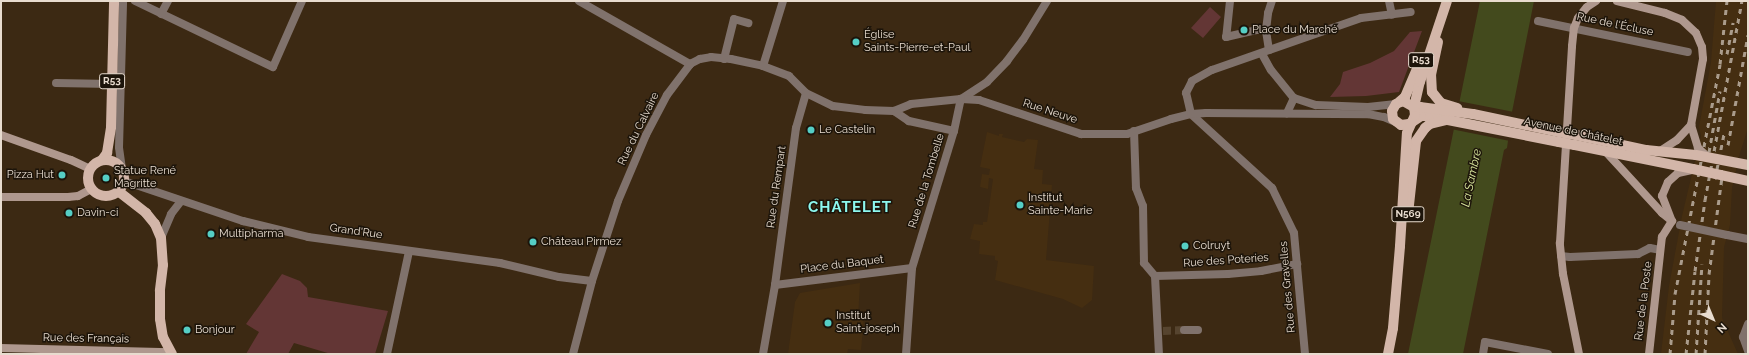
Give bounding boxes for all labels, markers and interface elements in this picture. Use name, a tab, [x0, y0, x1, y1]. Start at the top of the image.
street label: Rue de l'Écluse	[1576, 10, 1654, 40]
place label: Place du Marché	[1252, 23, 1337, 37]
marker: Place du Marché	[1239, 25, 1249, 35]
place label: Église Saints-Pierre-et-Paul	[864, 29, 970, 55]
marker: Église Saints-Pierre-et-Paul	[851, 37, 861, 47]
road number: R53	[1408, 52, 1434, 68]
road number: R53	[99, 73, 125, 89]
street label: Rue du Calvaire	[616, 90, 662, 168]
street label: Rue Neuve	[1021, 97, 1079, 127]
street label: Avenue de Châtelet	[1522, 115, 1624, 149]
place label: Le Castelin	[819, 123, 875, 137]
marker: Le Castelin	[806, 125, 816, 135]
street label: Rue de la Tombelle	[906, 132, 948, 230]
street label: Rue du Rempart	[765, 145, 789, 229]
water label: La Sambre	[1459, 148, 1485, 208]
place label: Statue René Magritte	[114, 165, 176, 191]
place label: Pizza Hut	[7, 168, 54, 182]
marker: Pizza Hut	[57, 170, 67, 180]
marker: Statue René Magritte	[101, 173, 111, 183]
place label: Institut Sainte-Marie	[1028, 192, 1092, 218]
district label: CHÂTELET	[808, 199, 892, 217]
marker: Institut Sainte-Marie	[1015, 200, 1025, 210]
place label: Davin-ci	[77, 206, 118, 220]
road number: N569	[1391, 206, 1425, 222]
marker: Davin-ci	[64, 208, 74, 218]
street label: Grand'Rue	[329, 222, 383, 242]
place label: Multipharma	[219, 227, 283, 241]
marker: Multipharma	[206, 229, 216, 239]
place label: Château Pirmez	[541, 235, 621, 249]
marker: Château Pirmez	[528, 237, 538, 247]
place label: Colruyt	[1193, 239, 1230, 253]
marker: Colruyt	[1180, 241, 1190, 251]
street label: Rue des Gravelles	[1277, 241, 1299, 333]
street label: Rue des Poteries	[1183, 251, 1269, 271]
street label: Place du Baquet	[800, 253, 884, 277]
street label: Rue de la Poste	[1633, 261, 1655, 341]
north arrow	[1693, 299, 1733, 339]
place label: Institut Saint-joseph	[836, 310, 900, 336]
marker: Institut Saint-joseph	[823, 318, 833, 328]
text: N	[1714, 320, 1729, 336]
place label: Bonjour	[195, 323, 235, 337]
marker: Bonjour	[182, 325, 192, 335]
street label: Rue des Français	[43, 332, 129, 346]

